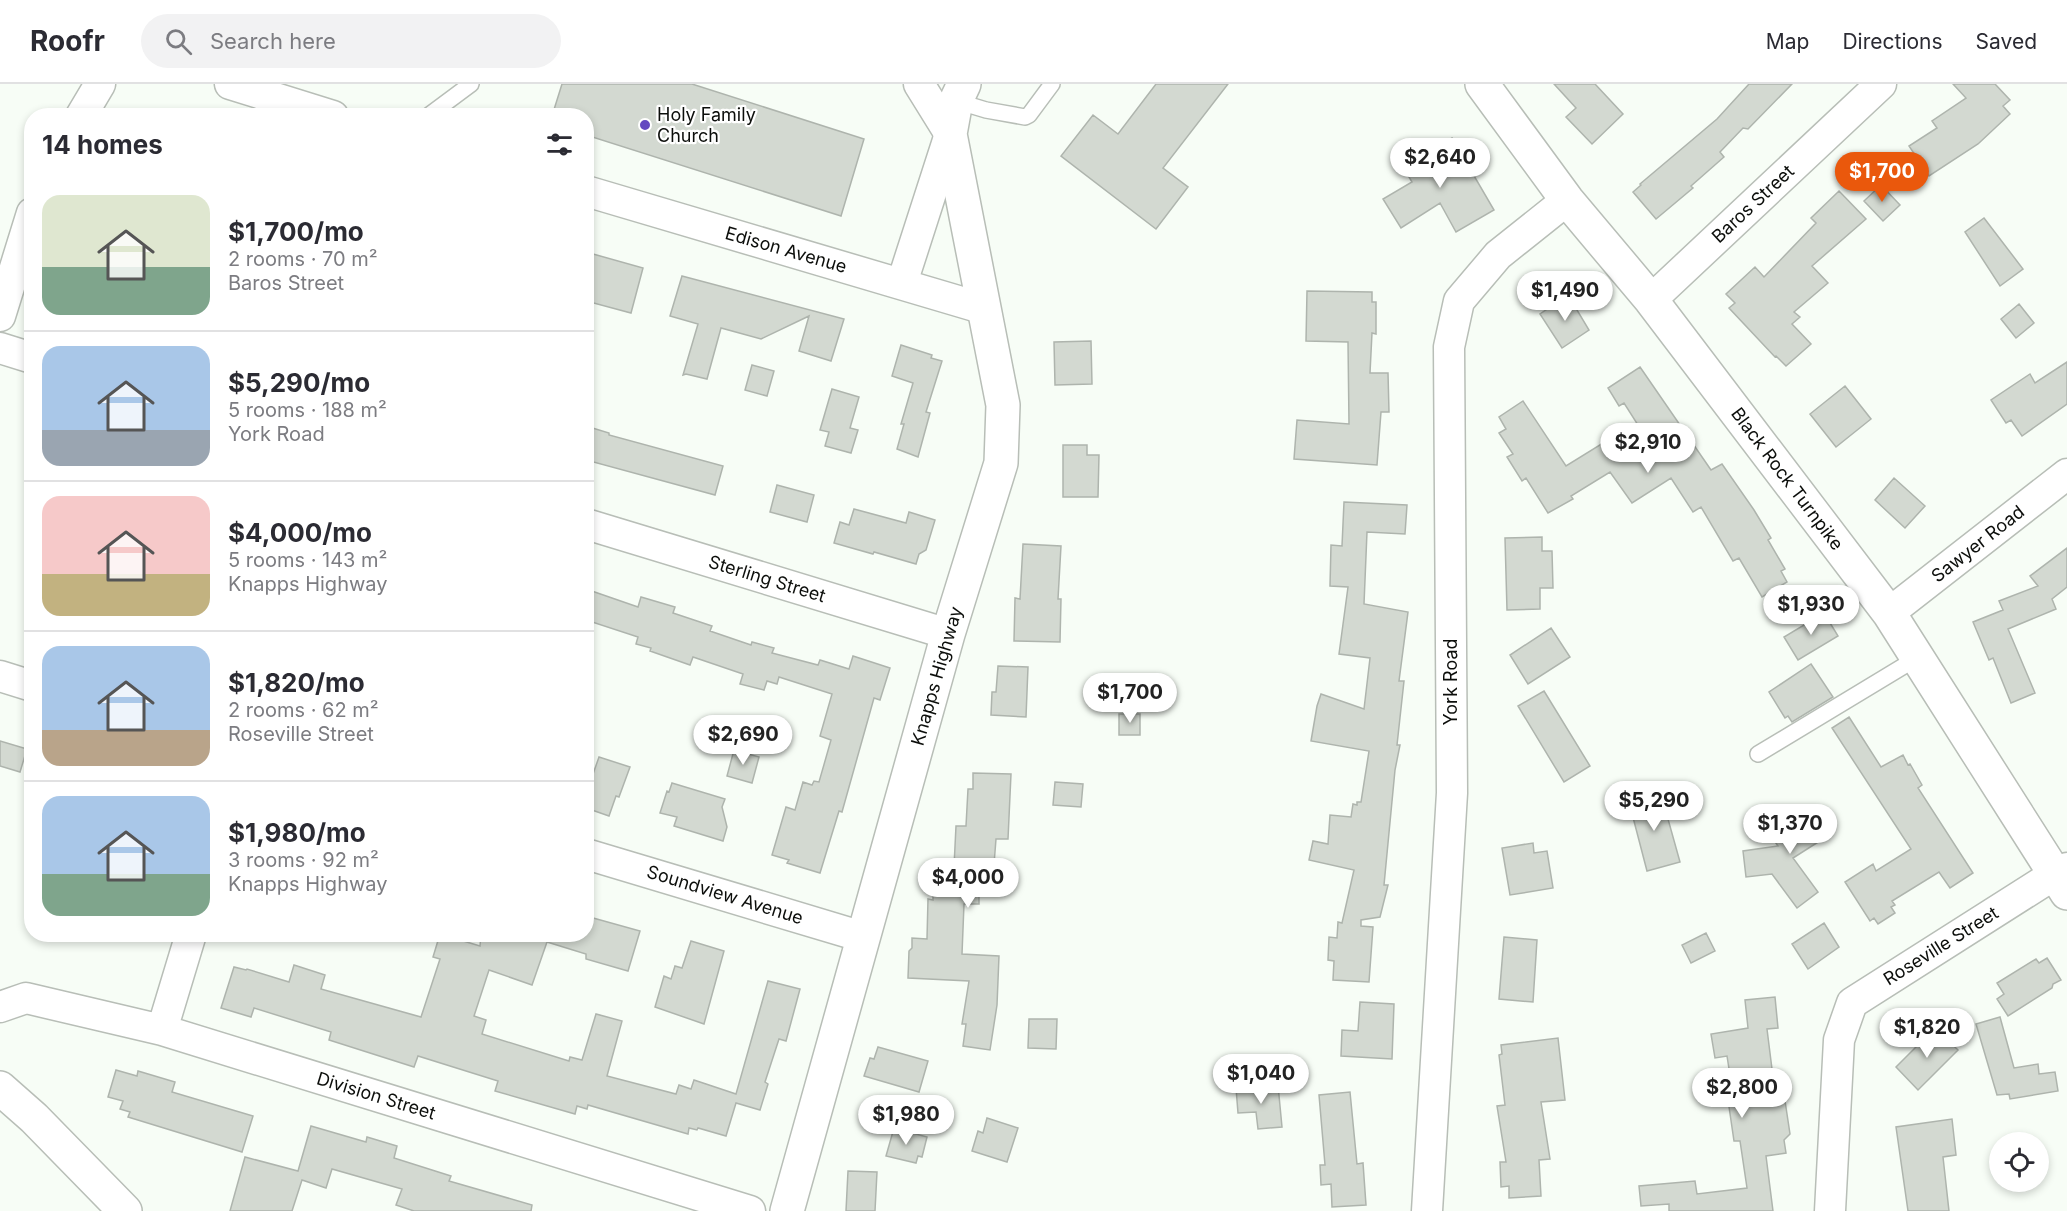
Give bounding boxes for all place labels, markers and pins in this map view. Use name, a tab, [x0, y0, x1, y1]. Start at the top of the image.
place label: Holy Family Church	[657, 104, 756, 146]
marker: Holy Family Church	[638, 118, 652, 132]
pin: $2,640	[1391, 138, 1489, 189]
pin: $1,700	[1833, 152, 1931, 203]
pin: $1,490	[1516, 271, 1614, 322]
pin: $2,910	[1599, 423, 1697, 474]
pin: $1,930	[1762, 585, 1860, 636]
pin: $1,700	[1081, 673, 1179, 724]
pin: $2,690	[694, 715, 792, 766]
pin: $5,290	[1605, 781, 1703, 832]
pin: $1,370	[1741, 804, 1839, 855]
pin: $4,000	[919, 858, 1017, 909]
pin: $1,820	[1878, 1008, 1976, 1059]
pin: $1,040	[1212, 1054, 1310, 1105]
pin: $2,800	[1693, 1068, 1791, 1119]
pin: $1,980	[857, 1095, 955, 1146]

